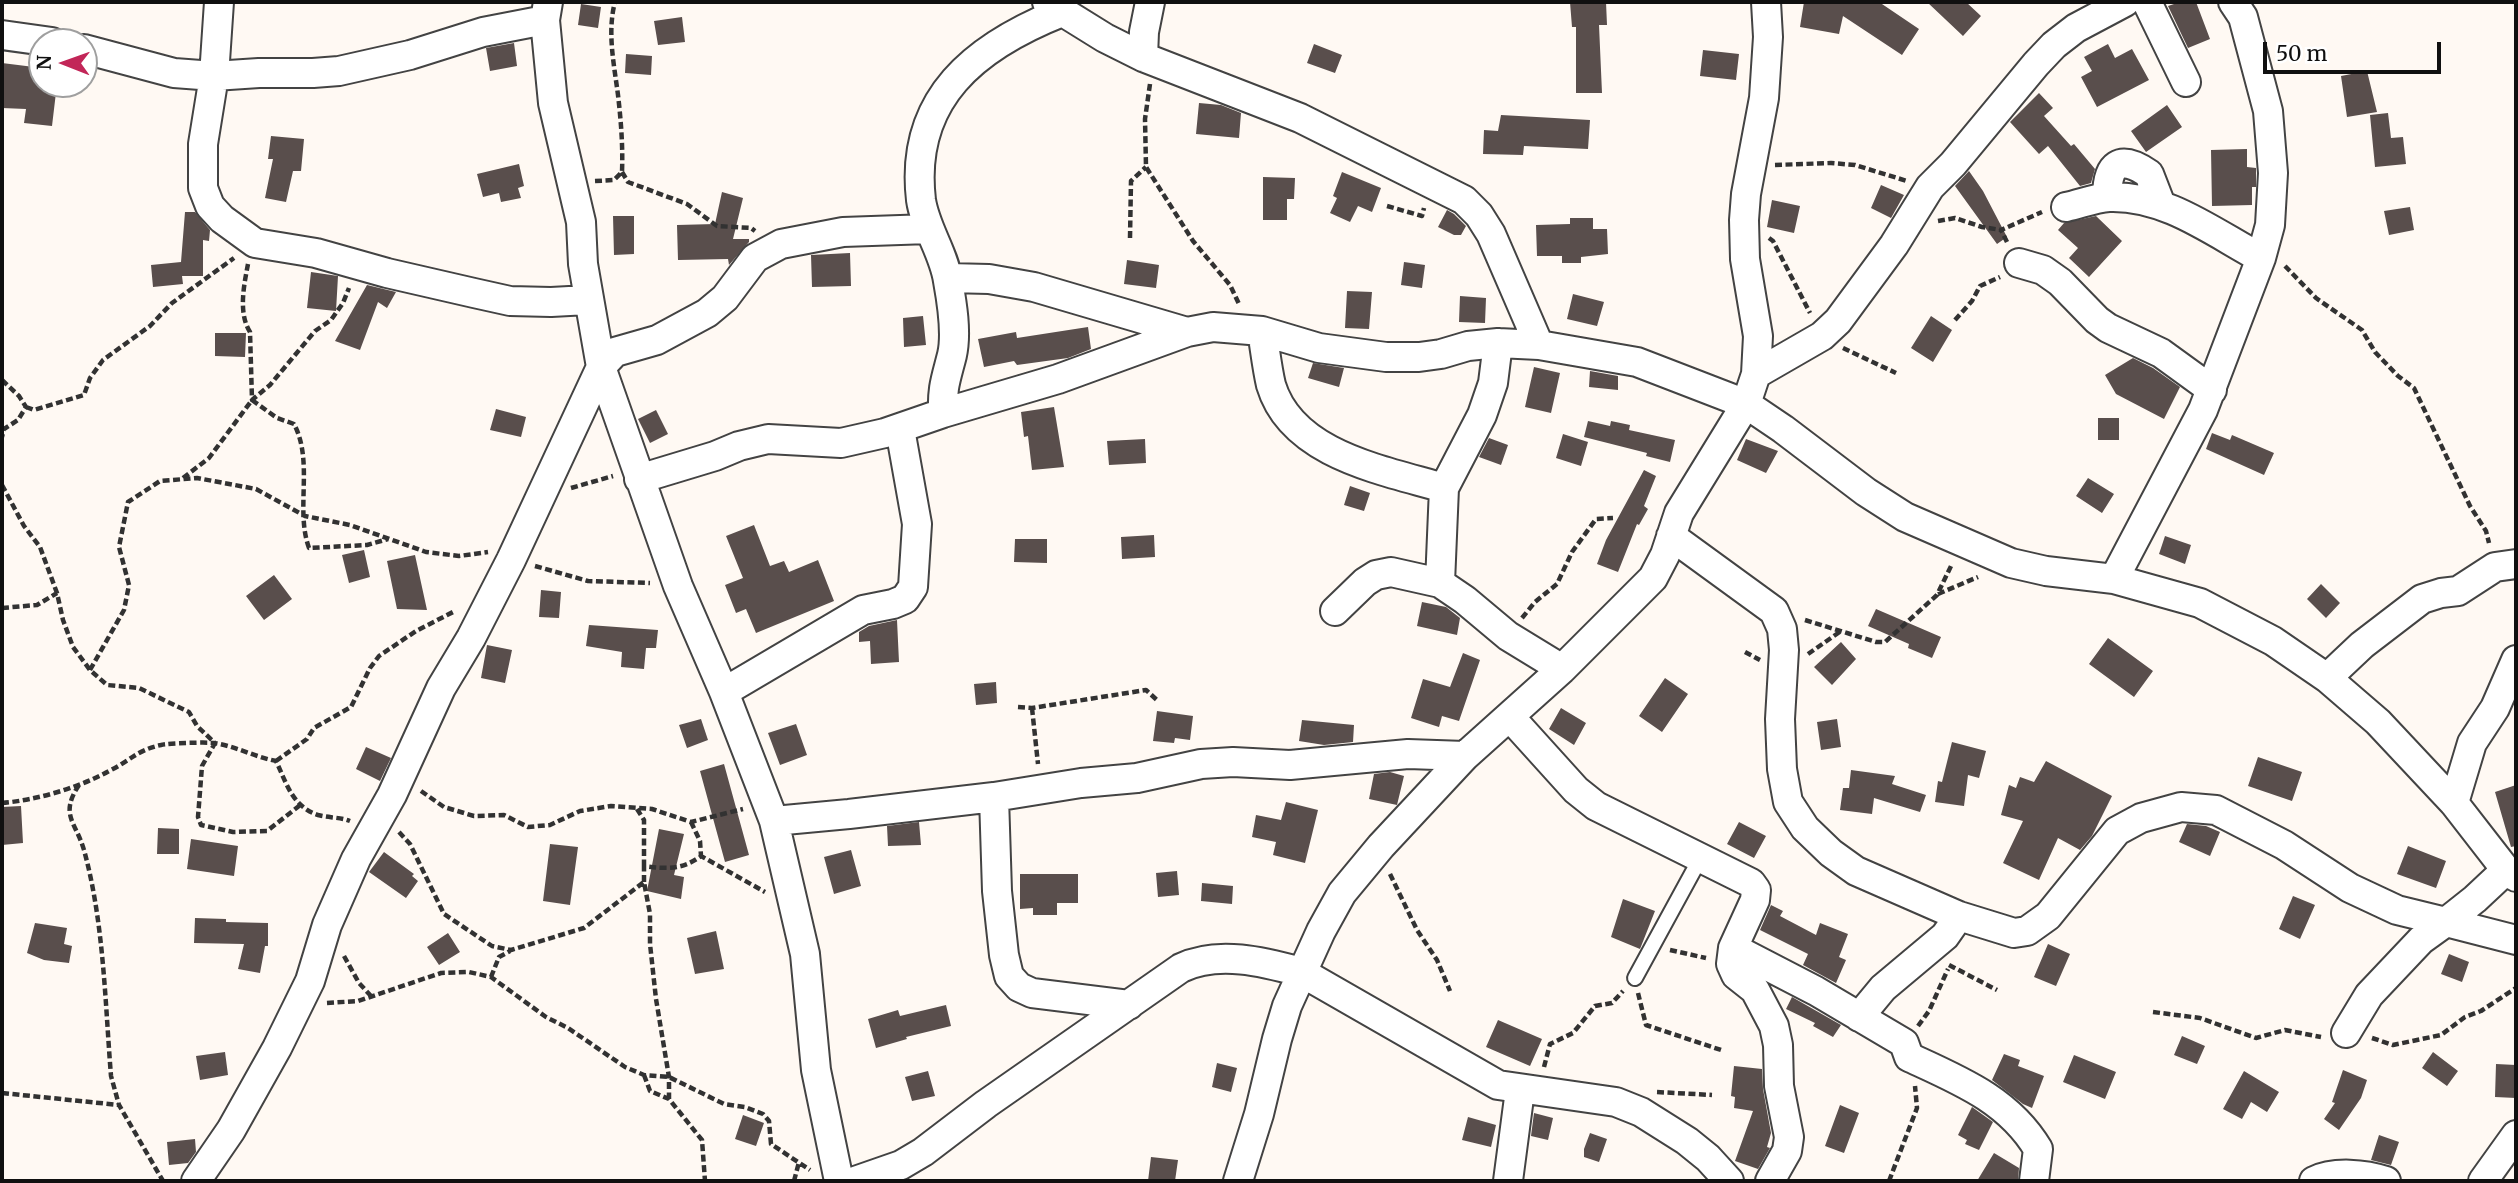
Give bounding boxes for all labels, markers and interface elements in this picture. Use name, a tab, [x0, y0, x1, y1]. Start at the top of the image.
north arrow	[28, 28, 98, 98]
scale bar	[2266, 28, 2444, 72]
text: 50 m	[2276, 40, 2327, 67]
text: N	[32, 55, 56, 70]

